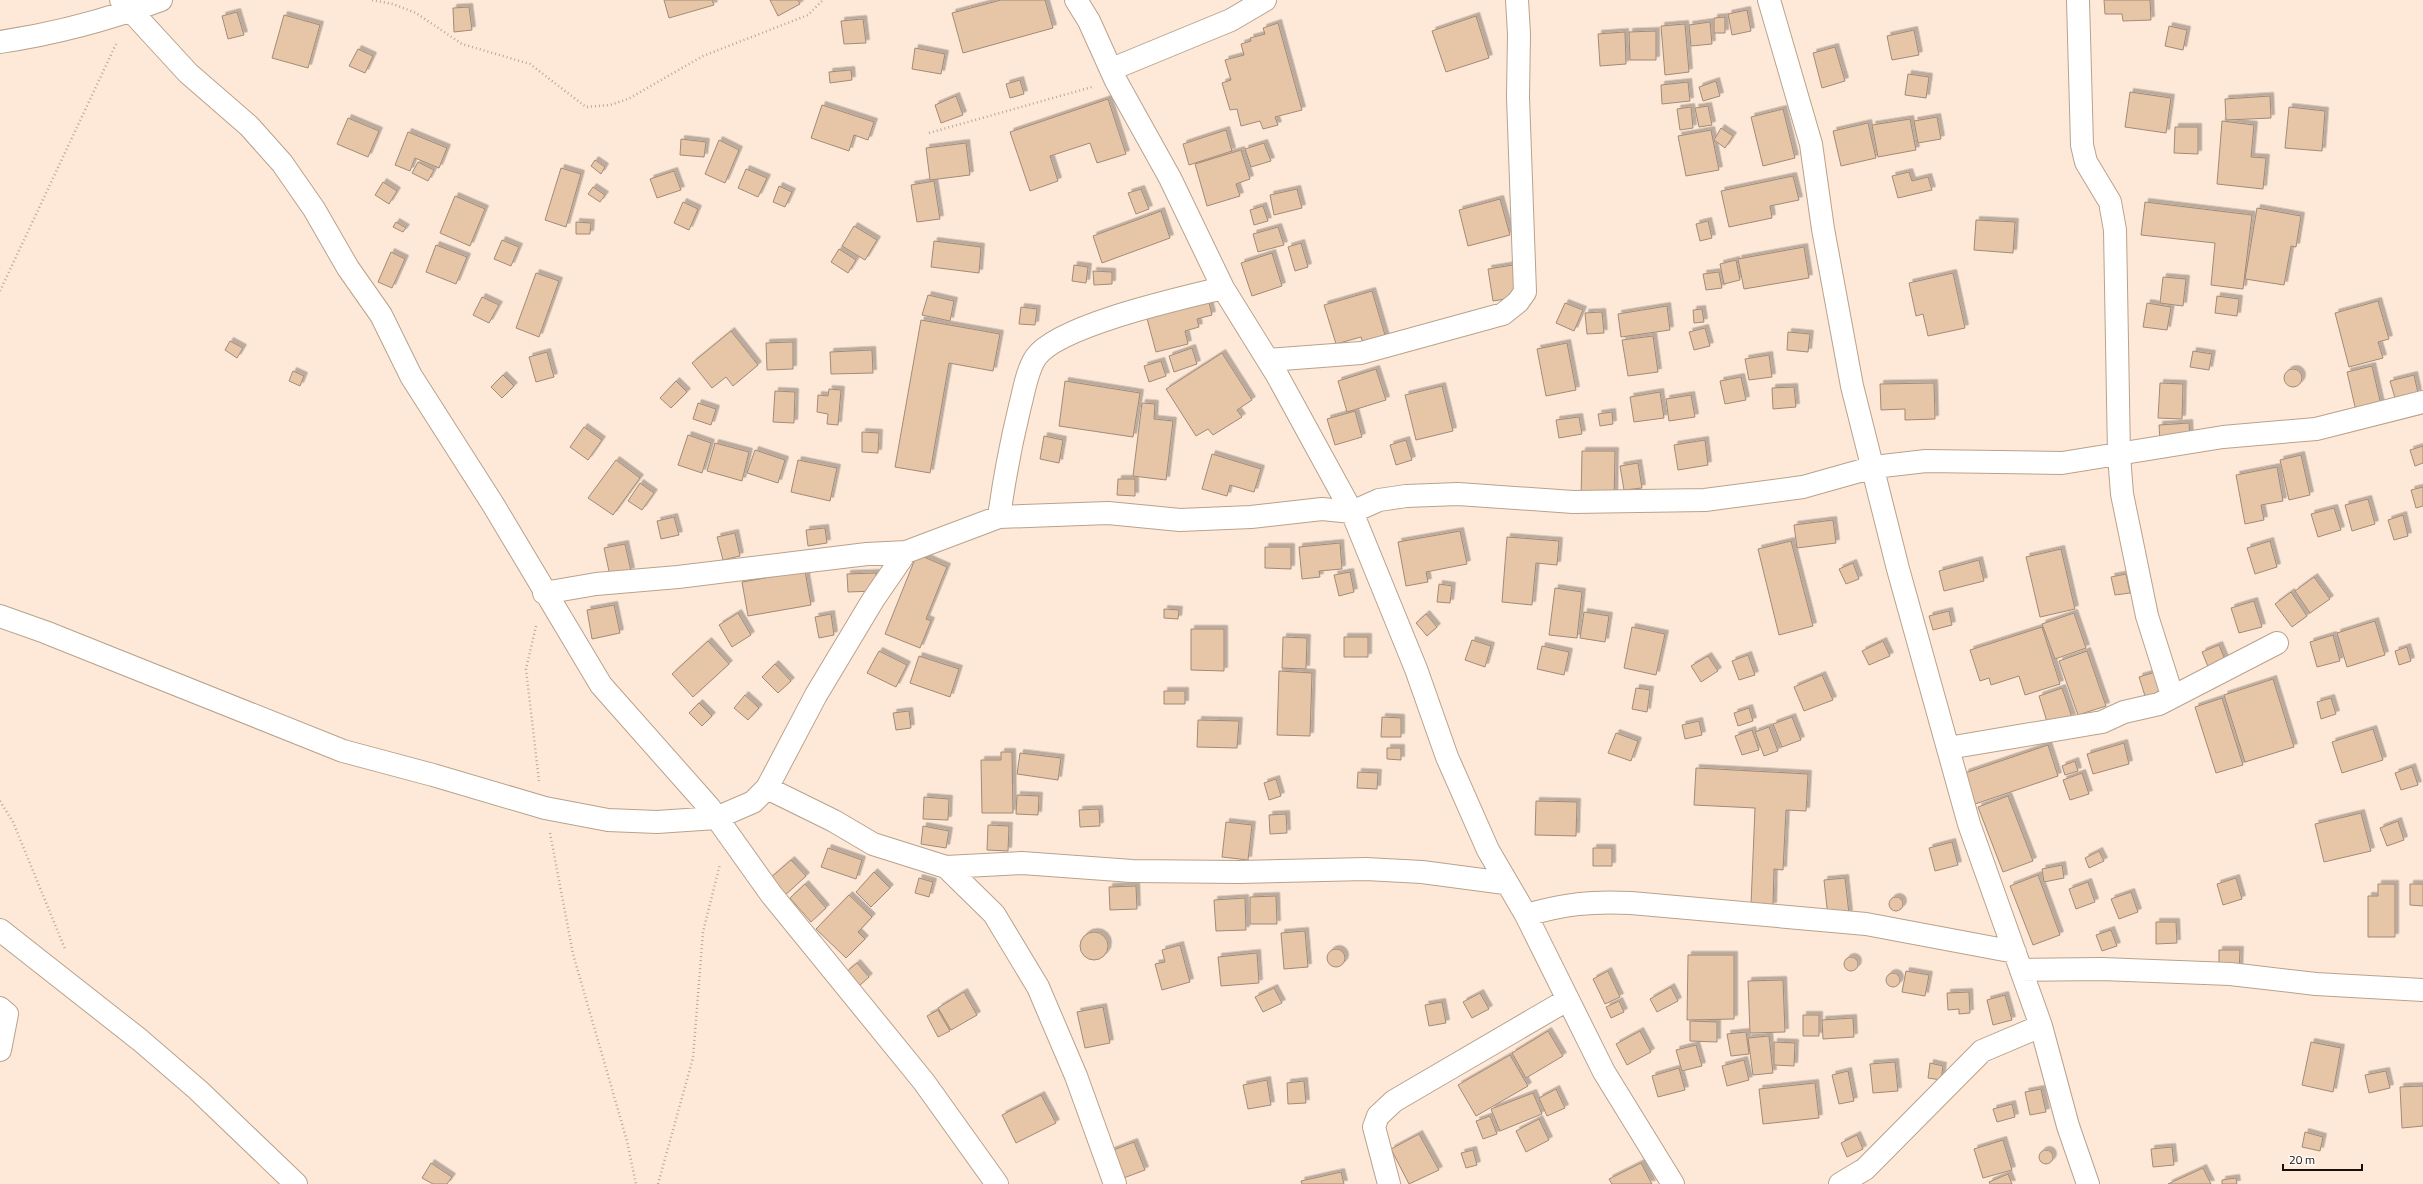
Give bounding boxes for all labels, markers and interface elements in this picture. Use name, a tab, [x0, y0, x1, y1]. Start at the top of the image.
scale bar	[2283, 1146, 2362, 1172]
text: 20 m	[2289, 1150, 2315, 1169]

